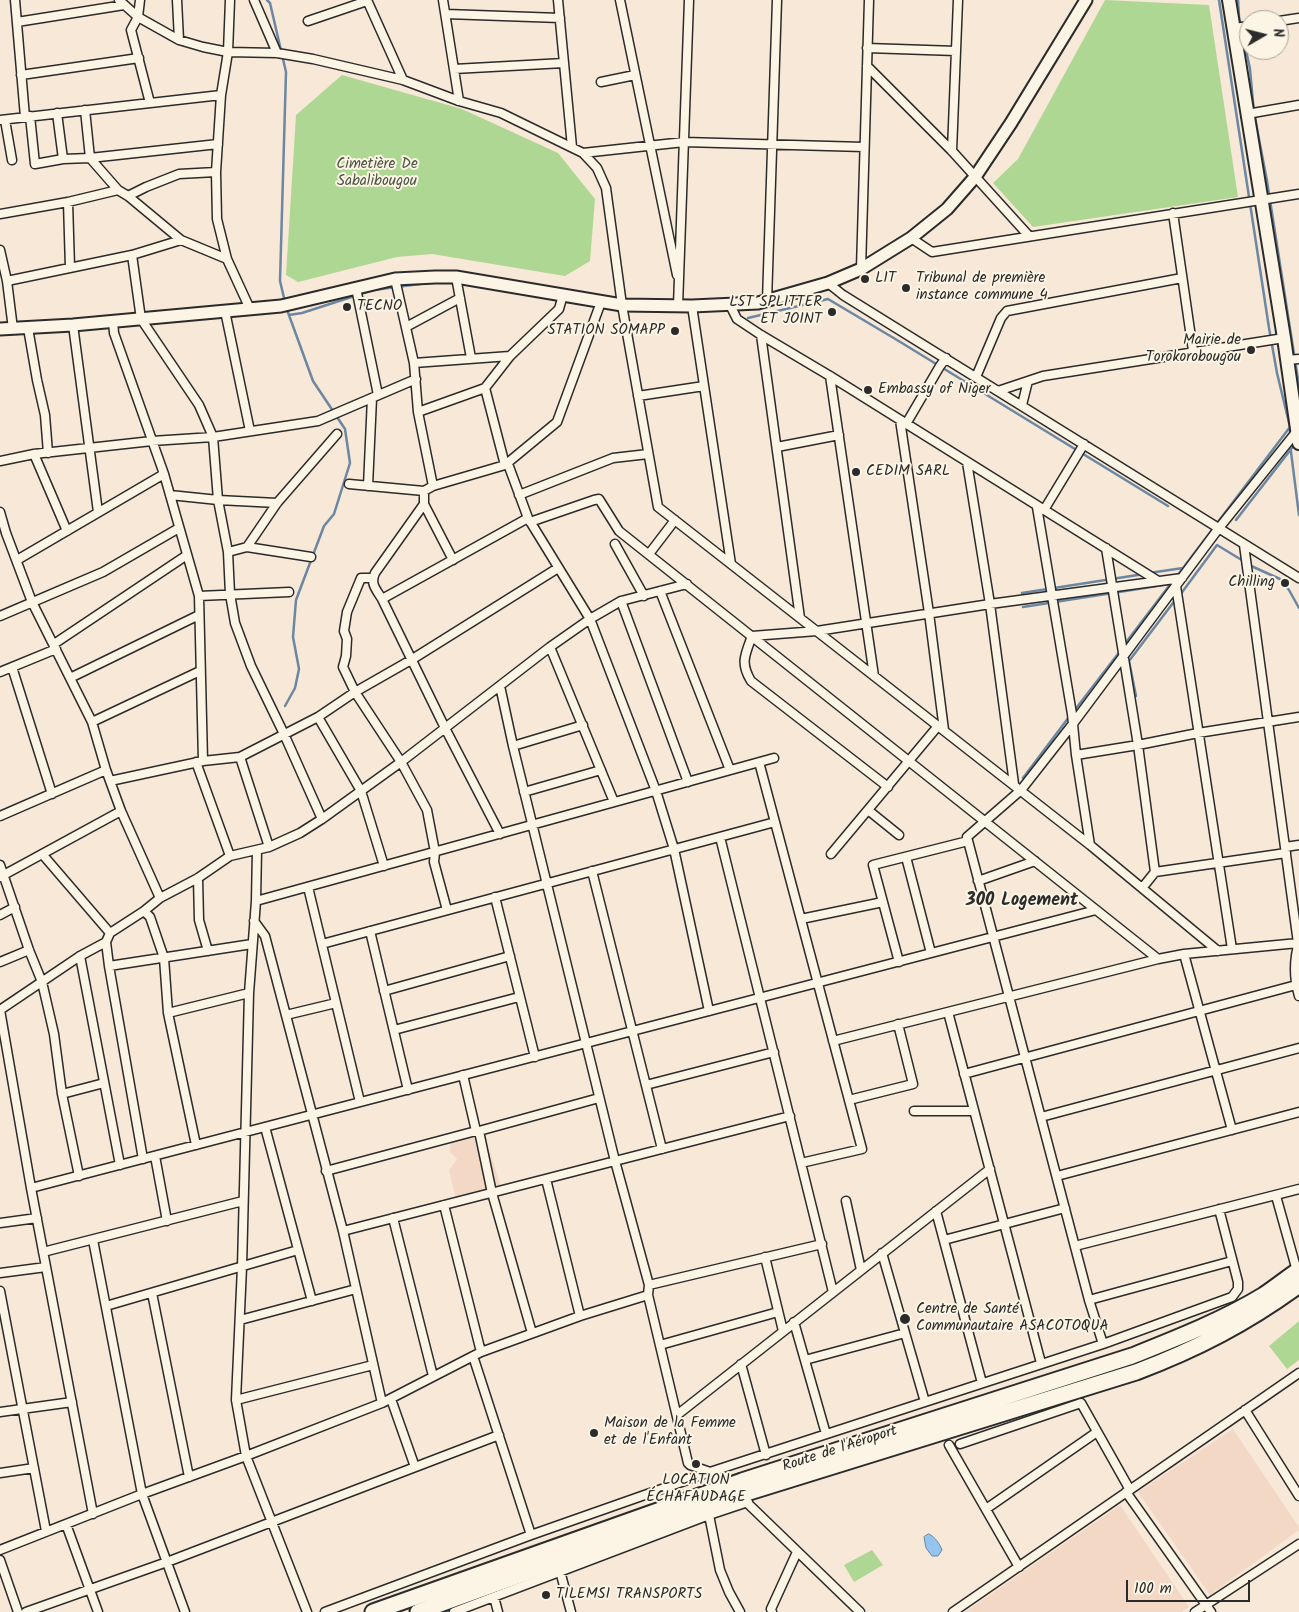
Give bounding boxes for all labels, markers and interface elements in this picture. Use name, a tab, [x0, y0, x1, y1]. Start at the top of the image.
north arrow	[1239, 10, 1289, 60]
text: N	[1266, 27, 1289, 39]
park label: Cimetière De Sabalibougou	[336, 156, 418, 191]
place label: L1T	[875, 270, 896, 288]
place label: Tribunal de première instance commune 4	[916, 270, 1048, 305]
marker: L1T	[859, 273, 871, 285]
marker: Tribunal de première instance commune 4	[900, 282, 912, 294]
place label: L5T SPLITTER ET JOINT	[729, 294, 822, 329]
place label: TECNO	[357, 298, 402, 316]
marker: TECNO	[341, 301, 353, 313]
marker: L5T SPLITTER ET JOINT	[826, 306, 838, 318]
place label: STATION SOMAPP	[547, 322, 665, 340]
marker: STATION SOMAPP	[669, 325, 681, 337]
place label: Mairie de Torokorobougou	[1146, 332, 1241, 367]
marker: Mairie de Torokorobougou	[1245, 344, 1257, 356]
place label: Embassy of Niger	[878, 381, 990, 399]
marker: Embassy of Niger	[862, 384, 874, 396]
place label: CEDIM SARL	[866, 463, 950, 481]
marker: CEDIM SARL	[850, 466, 862, 478]
place label: Chilling	[1228, 574, 1275, 592]
marker: Chilling	[1279, 577, 1291, 589]
district label: 300 Logement	[966, 891, 1078, 913]
place label: Centre de Santé Communautaire ASACOTOQUA	[916, 1301, 1109, 1336]
marker: Centre de Santé Communautaire ASACOTOQUA	[898, 1312, 912, 1326]
place label: Maison de la Femme et de l'Enfant	[604, 1415, 736, 1450]
street label: Route de l'Aéroport	[780, 1423, 900, 1477]
marker: Maison de la Femme et de l'Enfant	[588, 1427, 600, 1439]
marker: LOCATION ÉCHAFAUDAGE	[690, 1458, 702, 1470]
place label: LOCATION ÉCHAFAUDAGE	[646, 1472, 746, 1507]
scale bar	[1129, 1570, 1253, 1602]
text: 100 m	[1134, 1577, 1172, 1601]
place label: TILEMSI TRANSPORTS	[556, 1586, 702, 1604]
marker: TILEMSI TRANSPORTS	[540, 1589, 552, 1601]

